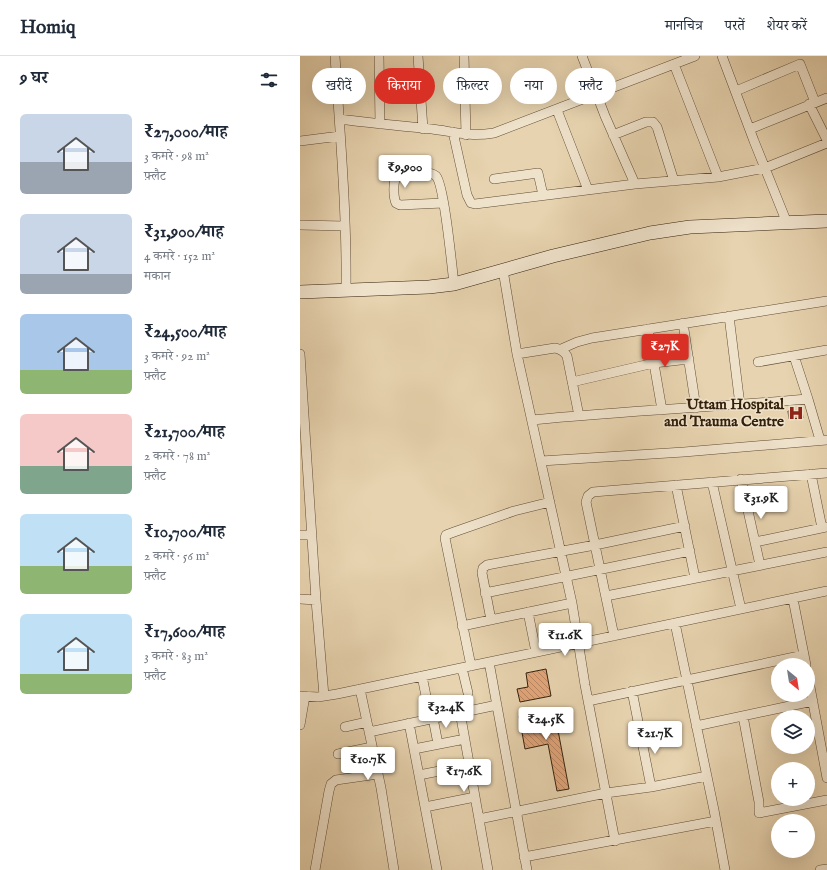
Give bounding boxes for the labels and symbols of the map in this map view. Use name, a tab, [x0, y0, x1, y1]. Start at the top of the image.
pin: ₹9,900	[372, 155, 438, 189]
pin: ₹27K	[641, 334, 689, 368]
place label: Uttam Hospital and Trauma Centre	[664, 395, 785, 431]
hospital icon: Uttam Hospital and Trauma Centre	[787, 404, 805, 422]
pin: ₹31.9K	[728, 486, 794, 520]
pin: ₹11.6K	[532, 623, 598, 657]
north arrow	[771, 658, 815, 702]
pin: ₹32.4K	[413, 695, 479, 729]
pin: ₹24.5K	[513, 707, 579, 741]
pin: ₹21.7K	[622, 721, 688, 755]
pin: ₹10.7K	[335, 747, 401, 781]
pin: ₹17.6K	[431, 759, 497, 793]

